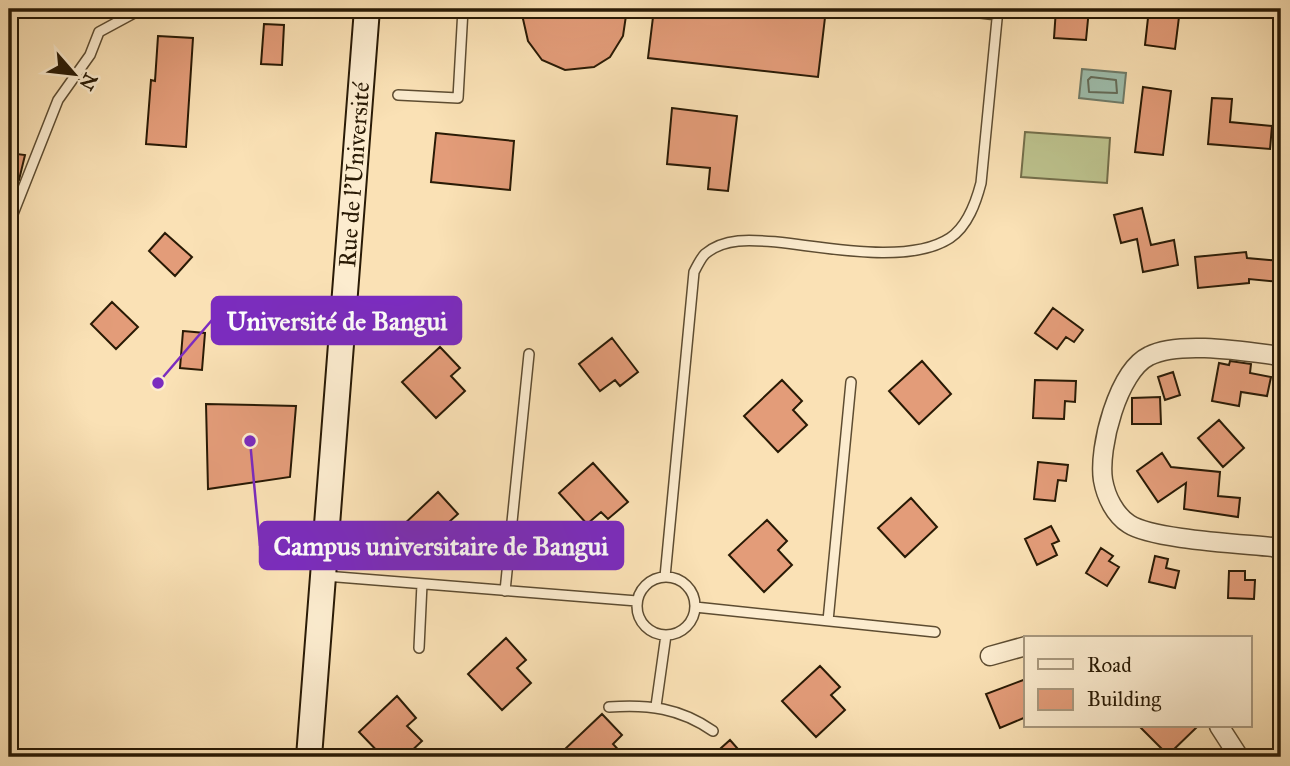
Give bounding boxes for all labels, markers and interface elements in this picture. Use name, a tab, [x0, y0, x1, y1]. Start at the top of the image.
north arrow	[38, 38, 108, 108]
text: N	[75, 69, 103, 94]
street label: Rue de l'Université	[332, 81, 376, 269]
callout: Université de Bangui	[212, 297, 461, 344]
text: Université de Bangui	[227, 305, 448, 338]
callout: Campus universitaire de Bangui	[260, 522, 623, 569]
text: Campus universitaire de Bangui	[274, 530, 609, 563]
legend	[1024, 636, 1252, 728]
text: Road	[1087, 652, 1132, 678]
text: Building	[1087, 686, 1161, 712]

